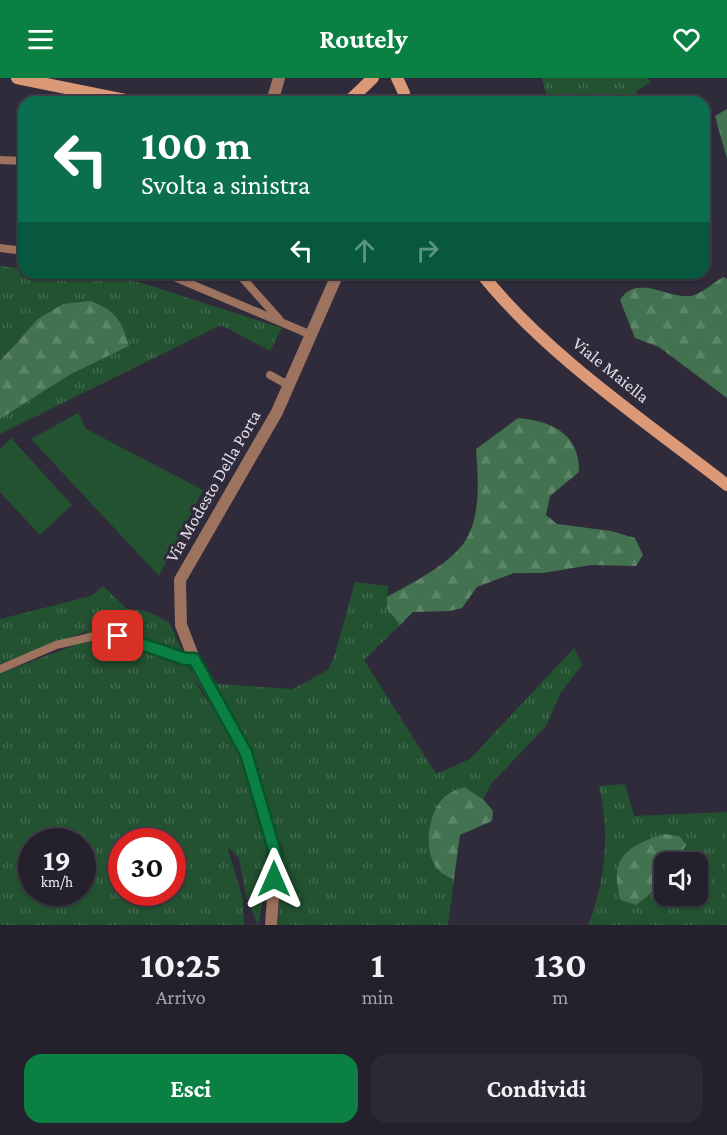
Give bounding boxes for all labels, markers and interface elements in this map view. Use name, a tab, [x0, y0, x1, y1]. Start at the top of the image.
icon: menu	[24, 23, 57, 56]
icon: heart	[670, 23, 703, 56]
text: Routely	[319, 24, 408, 54]
icon: left	[42, 120, 120, 198]
text: 100 m	[141, 121, 251, 168]
text: Svolta a sinistra	[141, 170, 310, 200]
icon: left	[285, 234, 318, 267]
icon: ahead	[348, 234, 381, 267]
icon: right	[411, 234, 444, 267]
street label: Viale Maiella	[569, 333, 653, 407]
street label: Via Modesto Della Porta	[161, 406, 265, 566]
pin	[92, 610, 143, 661]
icon: arrive	[101, 619, 134, 652]
speed limit sign: 30	[108, 828, 186, 906]
text: 19	[43, 843, 71, 876]
position arrow	[242, 847, 306, 911]
map controls	[654, 852, 708, 906]
button: sound	[654, 852, 708, 906]
text: km/h	[41, 874, 73, 890]
text: 10:25	[140, 945, 222, 985]
text: 1	[371, 945, 384, 985]
text: 130	[534, 945, 587, 985]
text: Arrivo	[156, 986, 206, 1008]
text: min	[362, 986, 394, 1008]
text: m	[552, 986, 568, 1008]
button: Esci	[24, 1054, 358, 1123]
button: Condividi	[370, 1054, 703, 1123]

